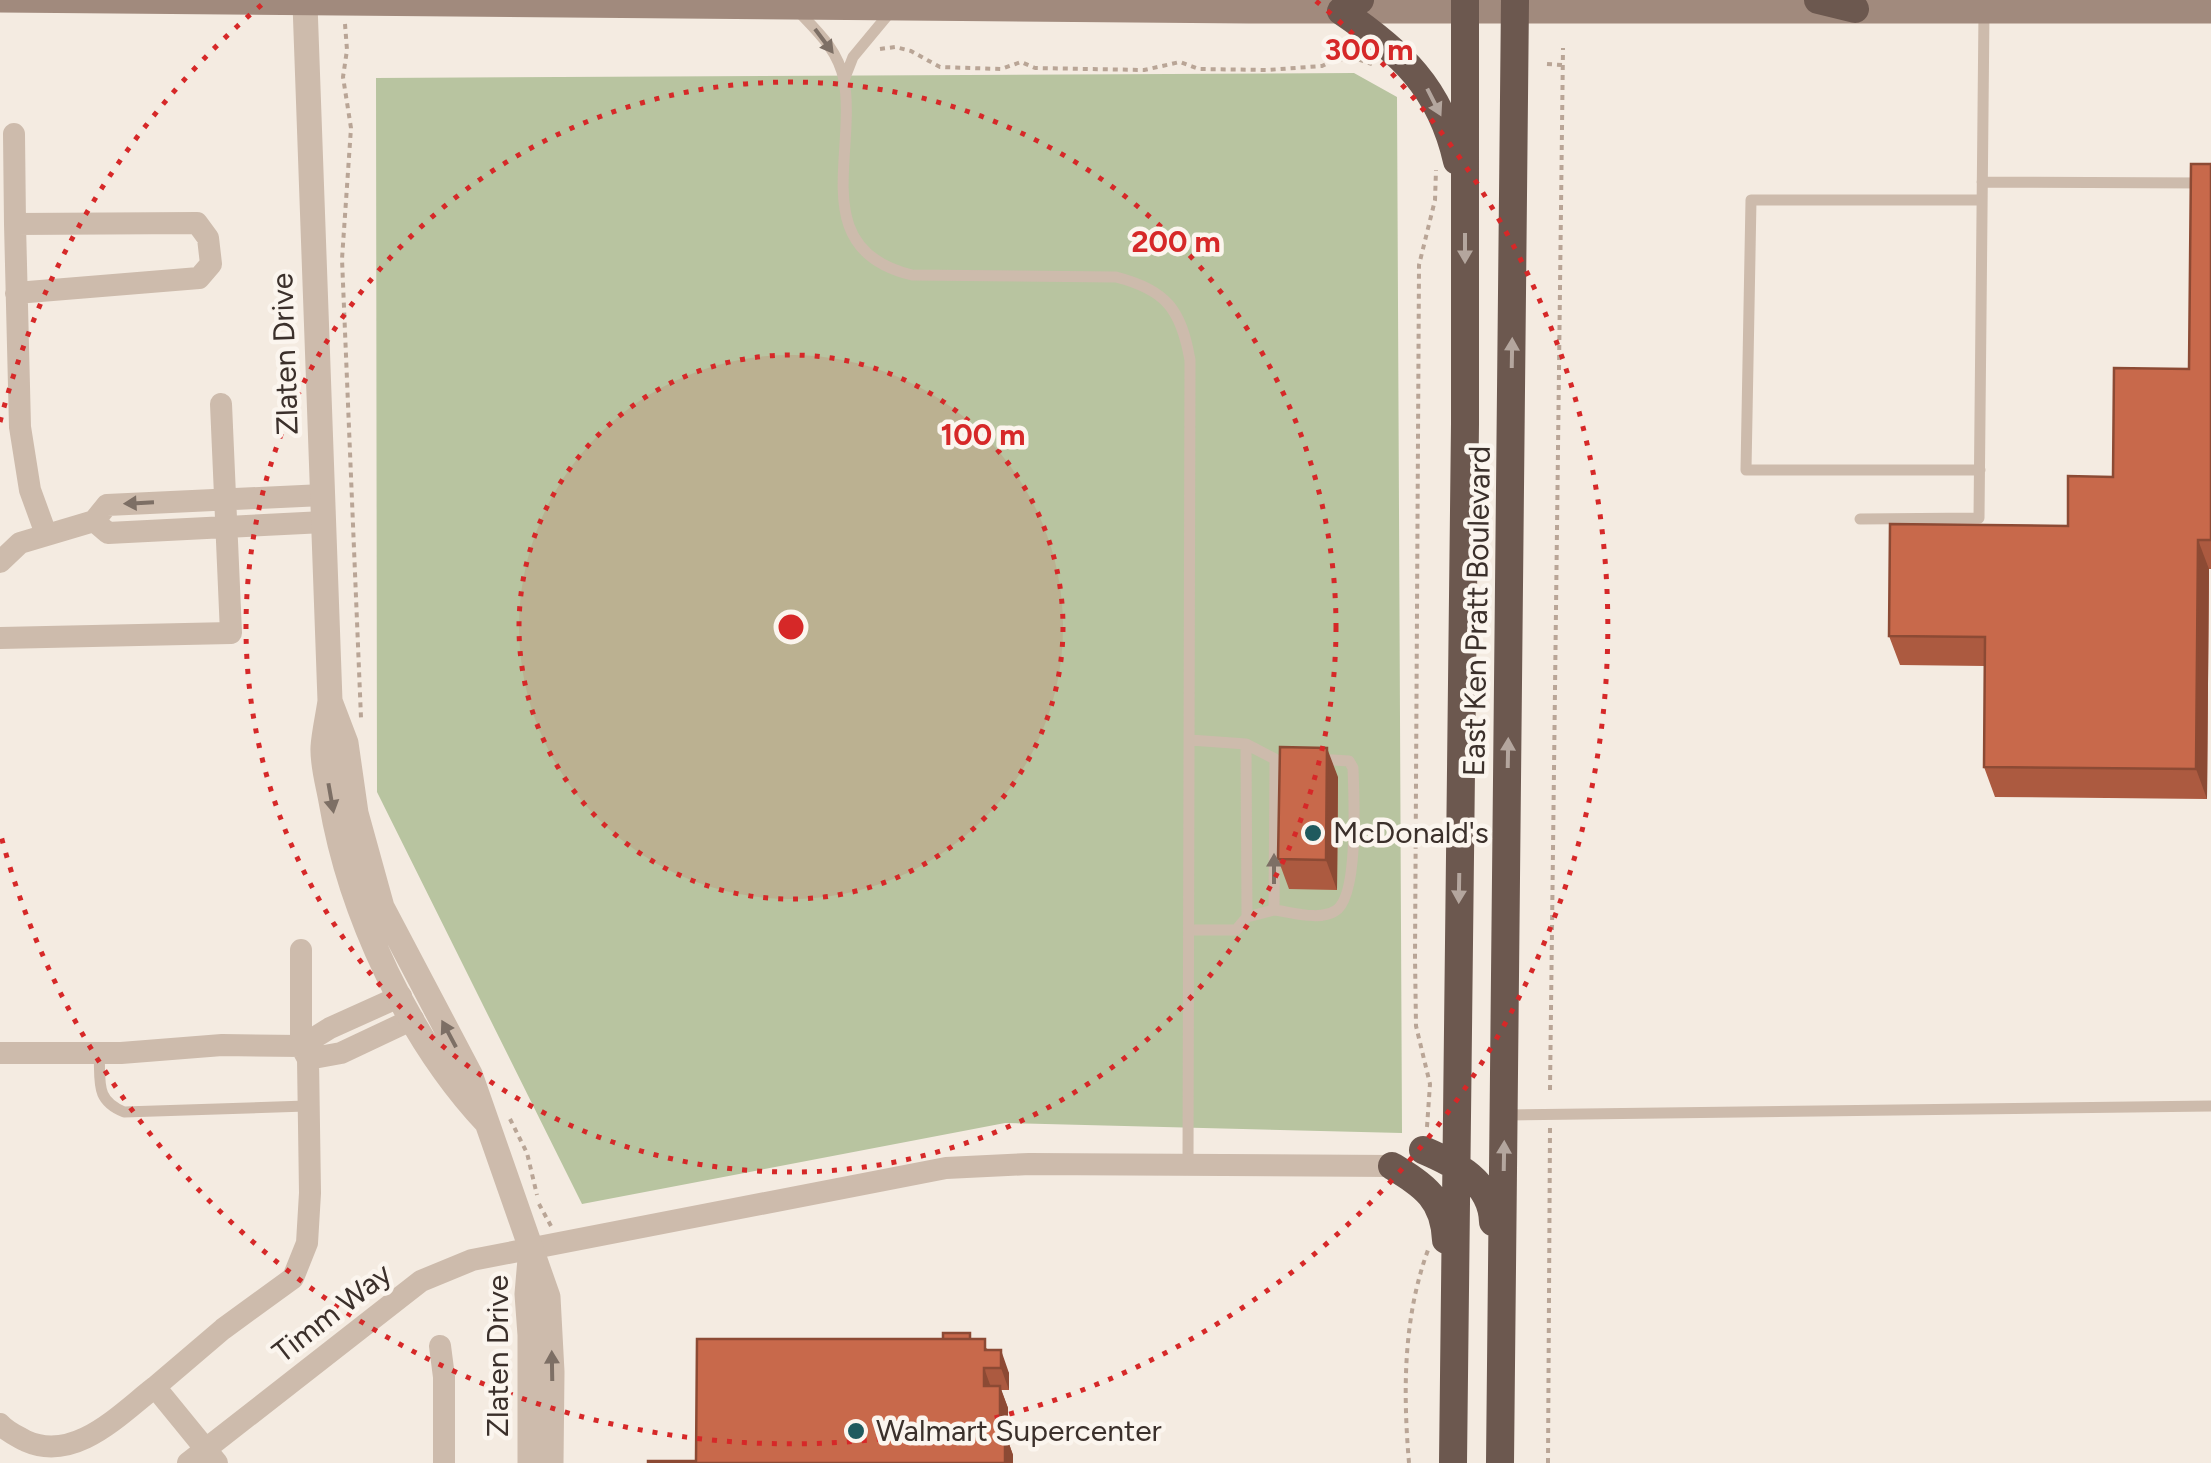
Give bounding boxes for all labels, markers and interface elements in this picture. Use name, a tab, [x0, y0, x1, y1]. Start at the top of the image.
one-way arrow	[814, 28, 833, 54]
text: 300 m	[1325, 31, 1413, 68]
one-way arrow	[1425, 88, 1442, 117]
text: 200 m	[1131, 223, 1221, 260]
one-way arrow	[1457, 232, 1473, 264]
street label: Zlaten Drive	[263, 272, 306, 436]
one-way arrow	[1504, 336, 1520, 368]
text: 100 m	[941, 416, 1025, 453]
street label: East Ken Pratt Boulevard	[1455, 445, 1498, 777]
one-way arrow	[122, 495, 154, 511]
centre of rings	[773, 609, 809, 645]
one-way arrow	[1500, 737, 1516, 769]
one-way arrow	[324, 782, 339, 814]
place label: McDonald's	[1333, 814, 1489, 851]
marker: McDonald's	[1302, 822, 1324, 844]
one-way arrow	[1266, 852, 1282, 884]
one-way arrow	[1451, 872, 1467, 904]
one-way arrow	[440, 1020, 458, 1048]
one-way arrow	[1496, 1139, 1512, 1171]
street label: Timm Way	[265, 1255, 399, 1370]
street label: Zlaten Drive	[479, 1275, 516, 1437]
one-way arrow	[544, 1349, 560, 1381]
place label: Walmart Supercenter	[876, 1412, 1162, 1449]
marker: Walmart Supercenter	[845, 1420, 867, 1442]

